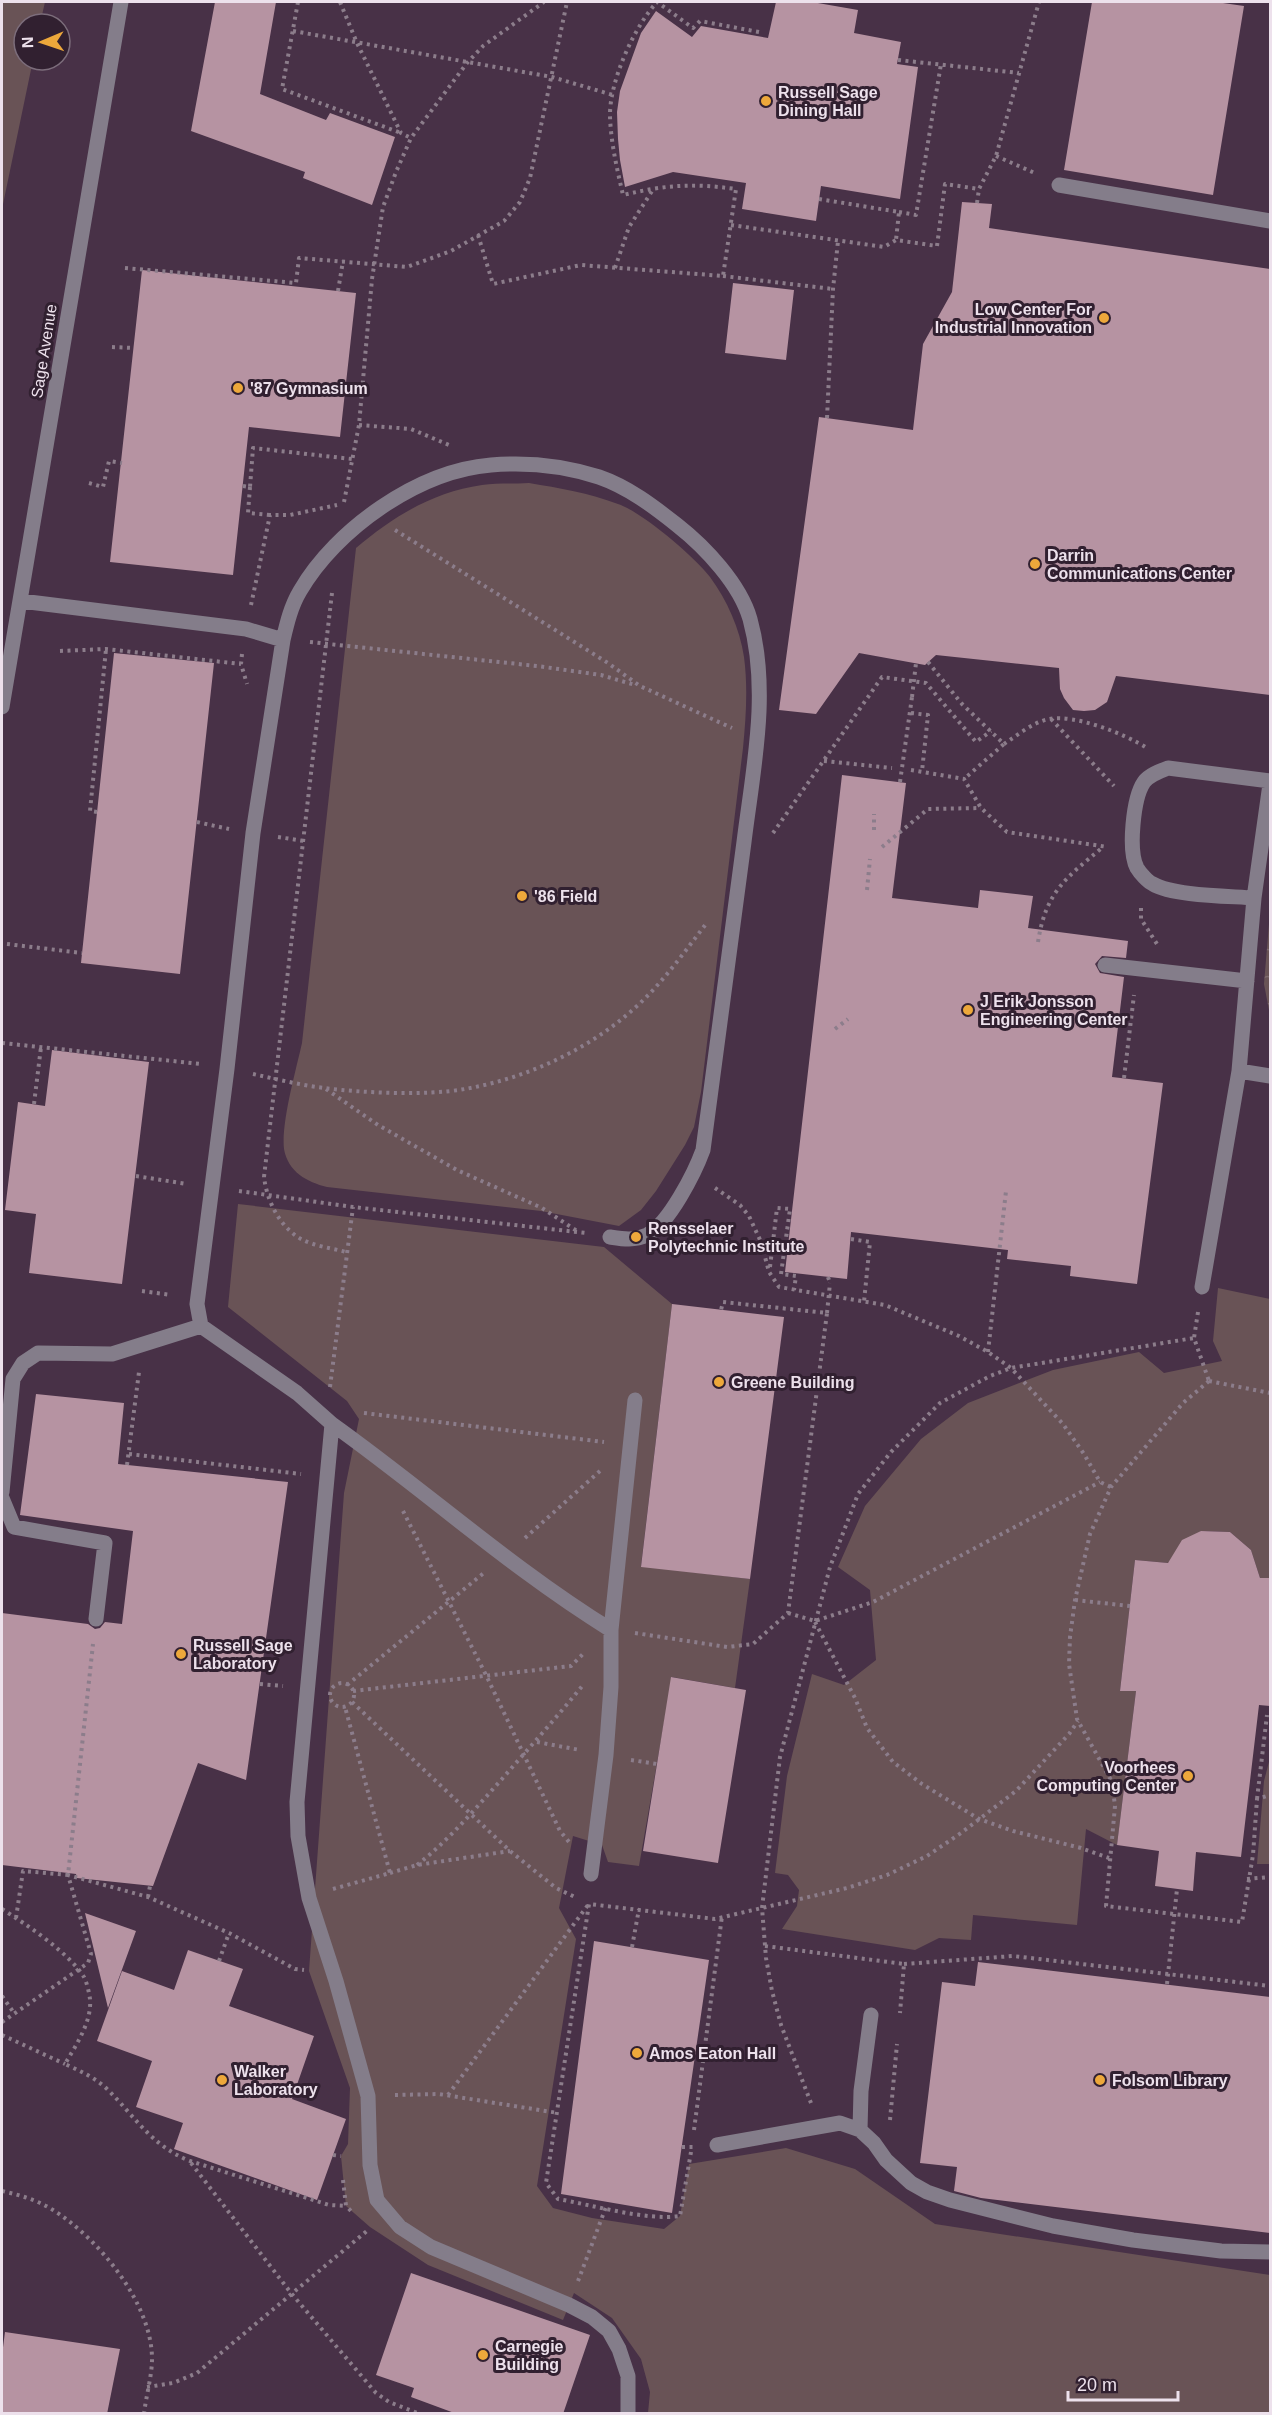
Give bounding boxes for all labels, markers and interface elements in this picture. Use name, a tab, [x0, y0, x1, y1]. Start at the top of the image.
north arrow	[12, 12, 72, 72]
text: N	[19, 36, 36, 49]
place label: Russell Sage Dining Hall	[778, 84, 878, 119]
marker: Russell Sage Dining Hall	[759, 94, 773, 108]
place label: Low Center For Industrial Innovation	[935, 301, 1092, 336]
street label: Sage Avenue	[28, 303, 60, 399]
marker: Low Center For Industrial Innovation	[1097, 311, 1111, 325]
place label: '87 Gymnasium	[250, 380, 368, 397]
marker: '87 Gymnasium	[231, 381, 245, 395]
place label: Darrin Communications Center	[1047, 547, 1232, 582]
marker: Darrin Communications Center	[1028, 557, 1042, 571]
place label: '86 Field	[534, 888, 597, 905]
marker: '86 Field	[515, 889, 529, 903]
place label: J Erik Jonsson Engineering Center	[980, 993, 1128, 1028]
marker: J Erik Jonsson Engineering Center	[961, 1003, 975, 1017]
place label: Rensselaer Polytechnic Institute	[648, 1220, 805, 1255]
marker: Rensselaer Polytechnic Institute	[629, 1230, 643, 1244]
place label: Greene Building	[731, 1374, 855, 1391]
marker: Greene Building	[712, 1375, 726, 1389]
place label: Russell Sage Laboratory	[193, 1637, 293, 1672]
marker: Russell Sage Laboratory	[174, 1647, 188, 1661]
place label: Voorhees Computing Center	[1036, 1759, 1176, 1794]
marker: Voorhees Computing Center	[1181, 1769, 1195, 1783]
place label: Amos Eaton Hall	[649, 2045, 776, 2062]
marker: Amos Eaton Hall	[630, 2046, 644, 2060]
place label: Walker Laboratory	[234, 2063, 318, 2098]
place label: Folsom Library	[1112, 2072, 1228, 2089]
marker: Walker Laboratory	[215, 2073, 229, 2087]
marker: Folsom Library	[1093, 2073, 1107, 2087]
place label: Carnegie Building	[495, 2338, 564, 2373]
marker: Carnegie Building	[476, 2348, 490, 2362]
scale bar	[1068, 2364, 1178, 2402]
text: 20 m	[1077, 2375, 1117, 2395]

